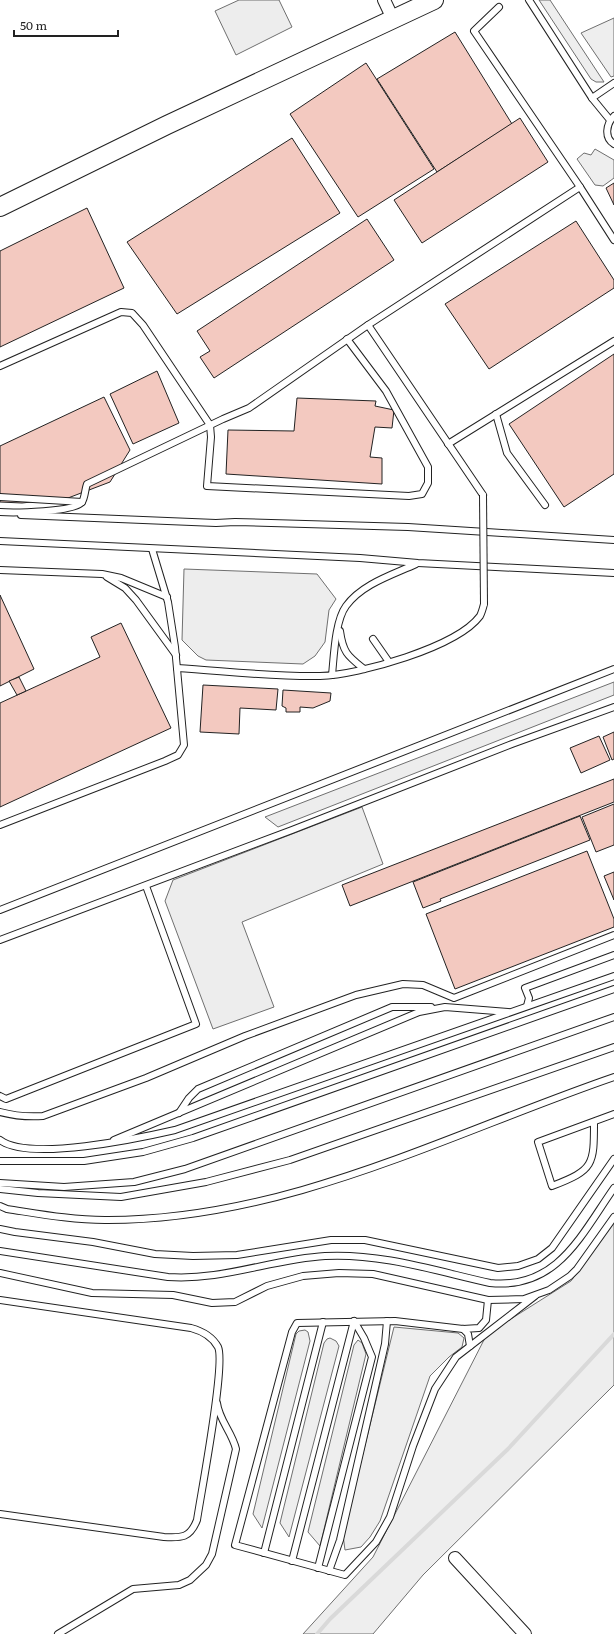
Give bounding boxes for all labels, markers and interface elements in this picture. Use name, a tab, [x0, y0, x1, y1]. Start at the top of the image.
scale bar	[14, 12, 118, 38]
text: 50 m	[20, 16, 47, 34]

